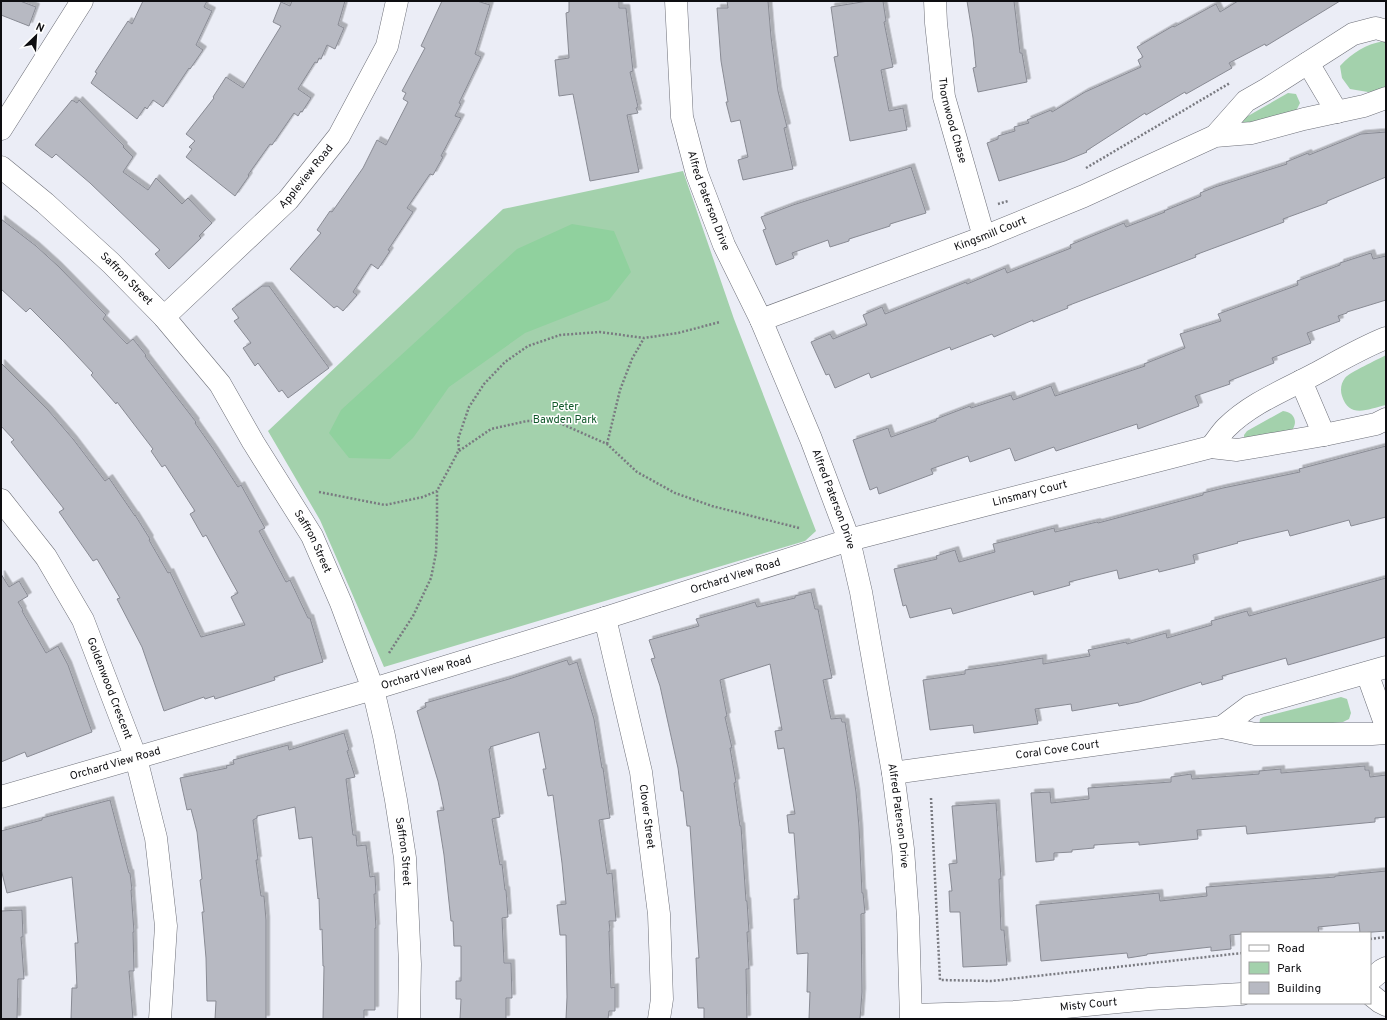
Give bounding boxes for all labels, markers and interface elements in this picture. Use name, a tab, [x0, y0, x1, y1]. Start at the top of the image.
north arrow	[16, 16, 56, 56]
text: N	[33, 20, 46, 36]
street label: Thornwood Chase	[935, 77, 970, 165]
street label: Appleview Road	[276, 142, 336, 212]
street label: Alfred Paterson Drive	[684, 149, 733, 253]
street label: Kingsmill Court	[952, 213, 1029, 254]
street label: Saffron Street	[97, 249, 156, 308]
park label: Peter Bawden Park	[533, 400, 597, 427]
street label: Alfred Paterson Drive	[808, 447, 858, 551]
street label: Linsmary Court	[991, 477, 1069, 510]
street label: Saffron Street	[291, 507, 334, 575]
street label: Orchard View Road	[689, 555, 782, 597]
street label: Goldenwood Crescent	[83, 636, 135, 741]
street label: Orchard View Road	[379, 652, 473, 693]
street label: Coral Cove Court	[1015, 737, 1100, 763]
street label: Orchard View Road	[68, 744, 162, 784]
street label: Alfred Paterson Drive	[884, 762, 911, 869]
street label: Clover Street	[636, 783, 658, 850]
street label: Saffron Street	[392, 816, 413, 886]
legend	[1241, 932, 1371, 1004]
text: Road	[1277, 941, 1305, 957]
text: Park	[1277, 961, 1302, 977]
text: Building	[1277, 981, 1321, 997]
street label: Misty Court	[1059, 995, 1118, 1015]

